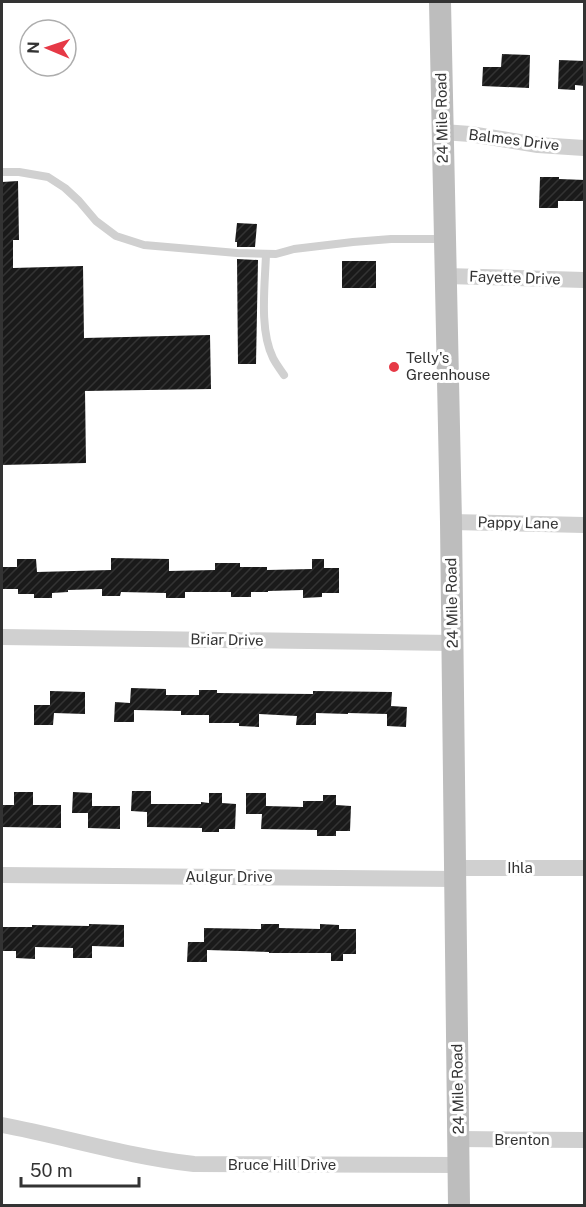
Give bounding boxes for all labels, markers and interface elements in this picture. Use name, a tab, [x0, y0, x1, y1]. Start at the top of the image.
north arrow	[18, 18, 78, 78]
text: N	[24, 41, 43, 54]
street label: 24 Mile Road	[432, 72, 451, 164]
street label: Balmes Drive	[468, 126, 560, 154]
street label: Fayette Drive	[469, 267, 561, 288]
place label: Telly's Greenhouse	[406, 349, 490, 383]
marker: Telly's Greenhouse	[387, 360, 401, 374]
street label: Pappy Lane	[477, 513, 559, 532]
street label: 24 Mile Road	[442, 557, 461, 649]
street label: Briar Drive	[190, 630, 264, 649]
street label: Ihla	[507, 859, 533, 876]
street label: Aulgur Drive	[185, 868, 273, 885]
street label: 24 Mile Road	[448, 1043, 467, 1135]
street label: Brenton	[494, 1131, 550, 1148]
scale bar	[21, 1150, 140, 1188]
street label: Bruce Hill Drive	[228, 1156, 336, 1173]
text: 50 m	[30, 1160, 73, 1181]

